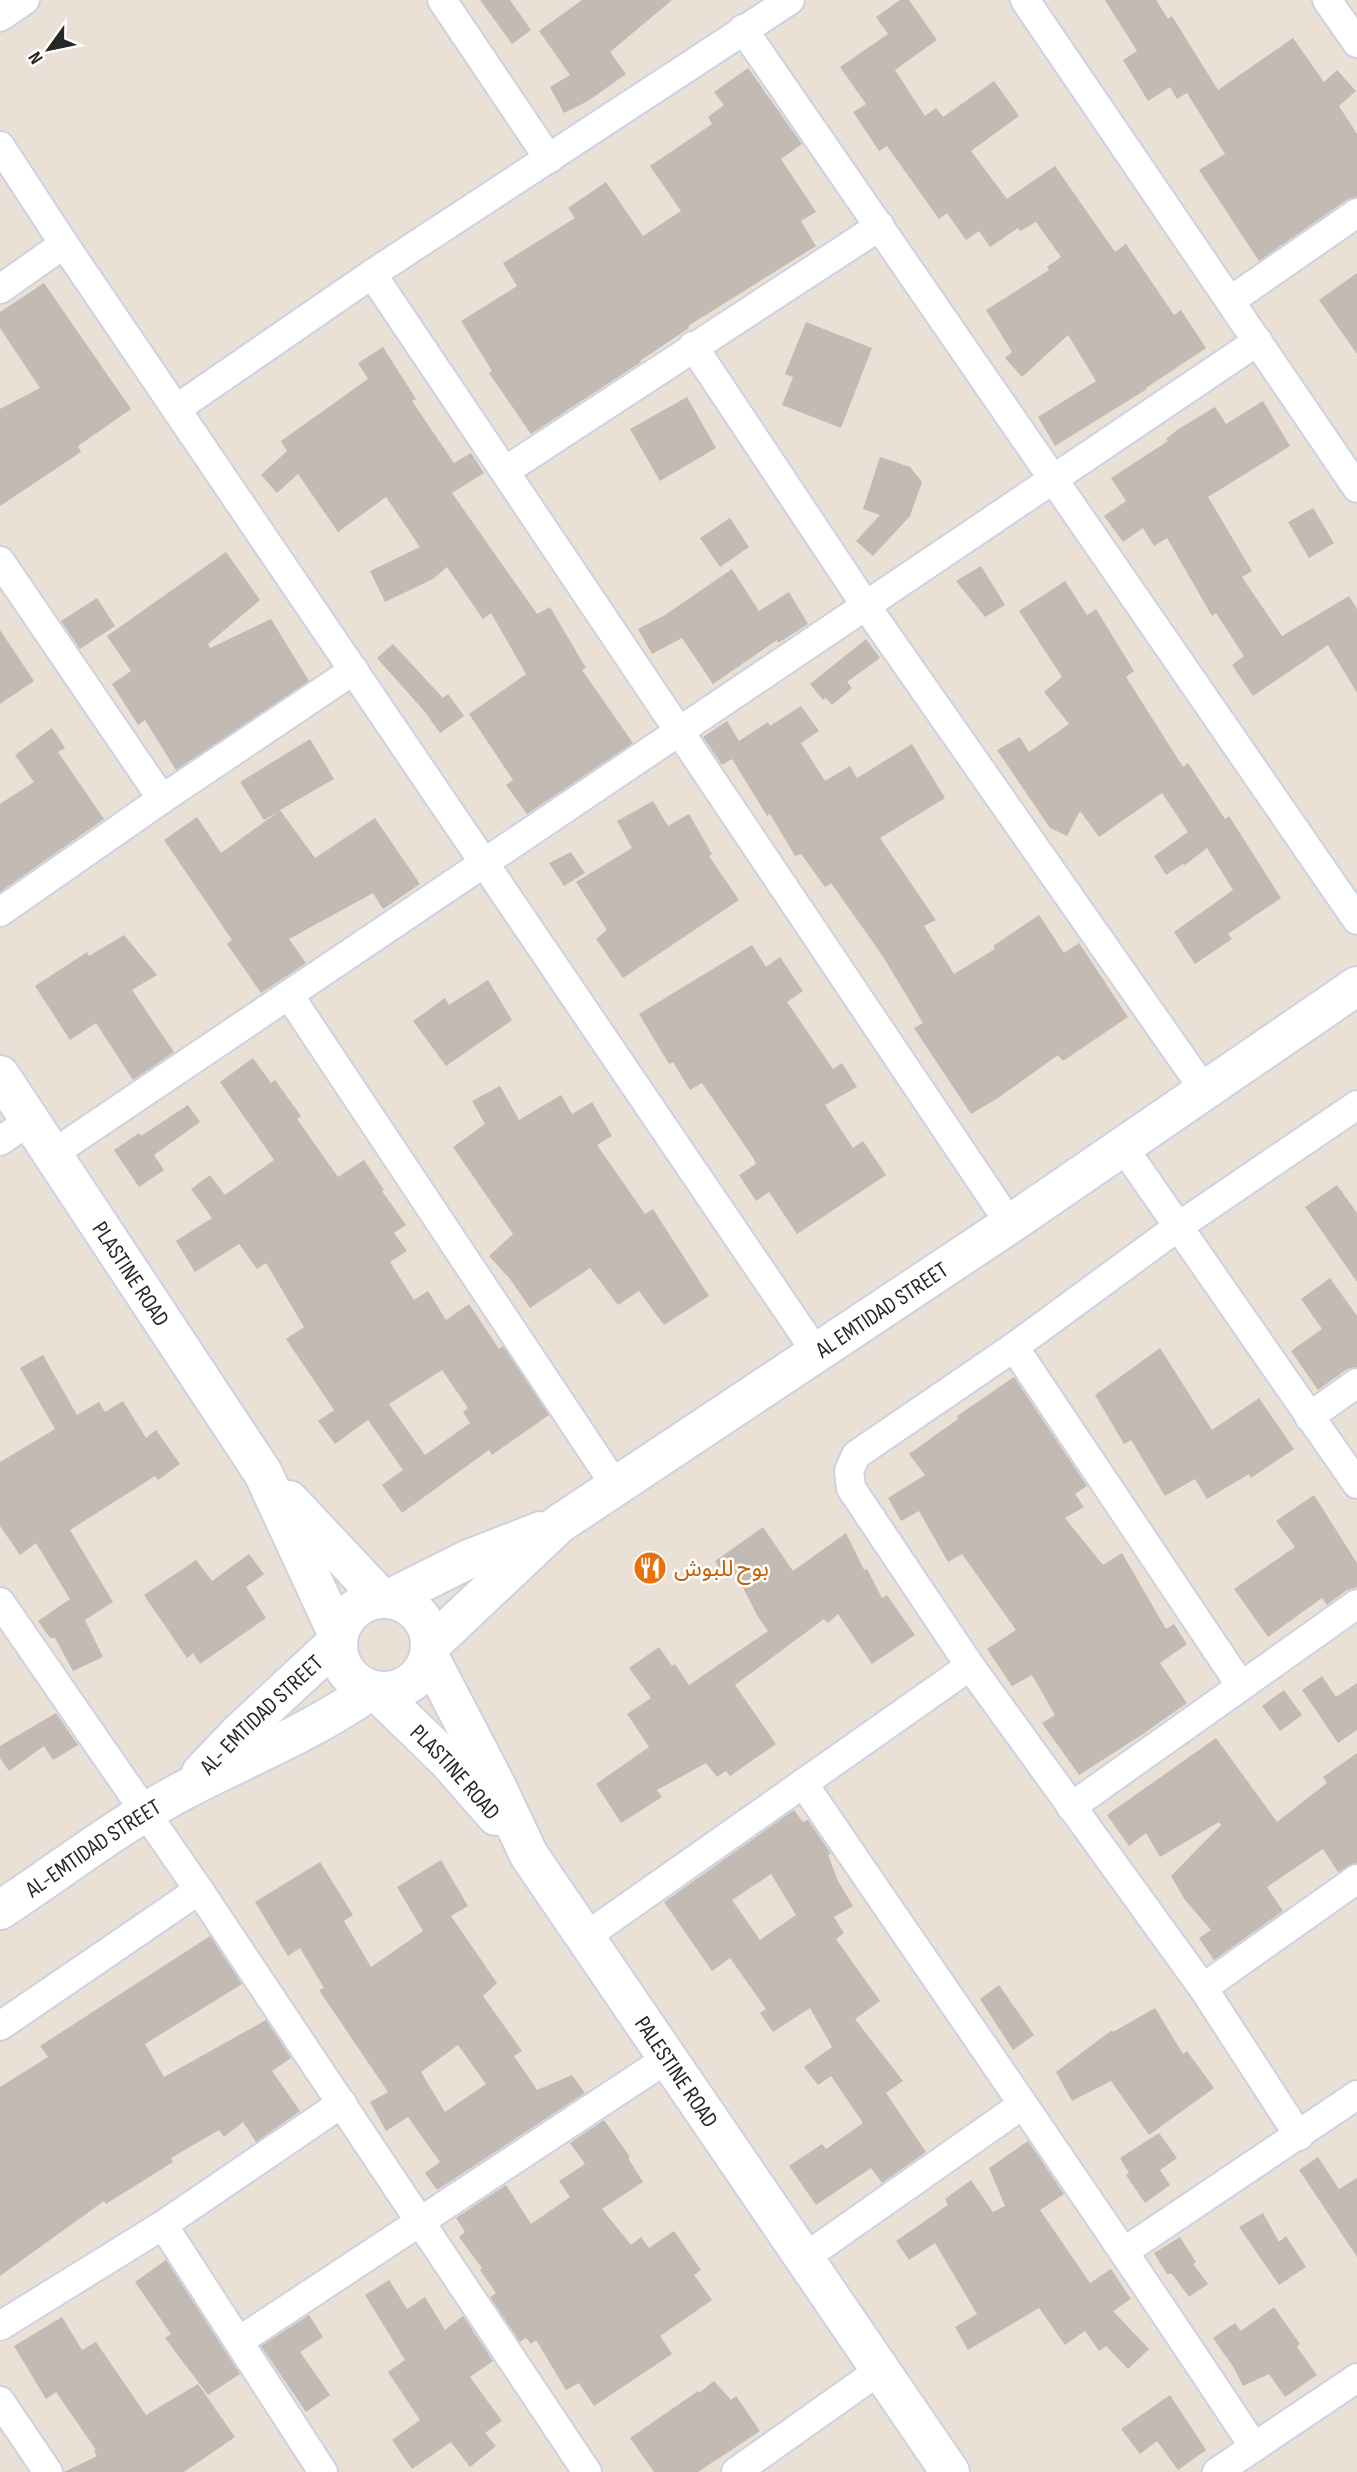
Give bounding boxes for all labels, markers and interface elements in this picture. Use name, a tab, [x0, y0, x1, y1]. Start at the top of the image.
north arrow	[14, 14, 84, 84]
text: N	[24, 47, 48, 68]
street label: PLASTINE ROAD	[86, 1216, 175, 1332]
street label: AL EMTIDAD STREET	[810, 1256, 954, 1365]
restaurant icon: بوح للبوش	[631, 1549, 669, 1587]
place label: بوح للبوش	[674, 1555, 769, 1585]
street label: AL- EMTIDAD STREET	[193, 1649, 329, 1781]
street label: PLASTINE ROAD	[404, 1719, 506, 1826]
street label: AL-EMTIDAD STREET	[20, 1793, 166, 1904]
street label: PALESTINE ROAD	[628, 2011, 724, 2133]

